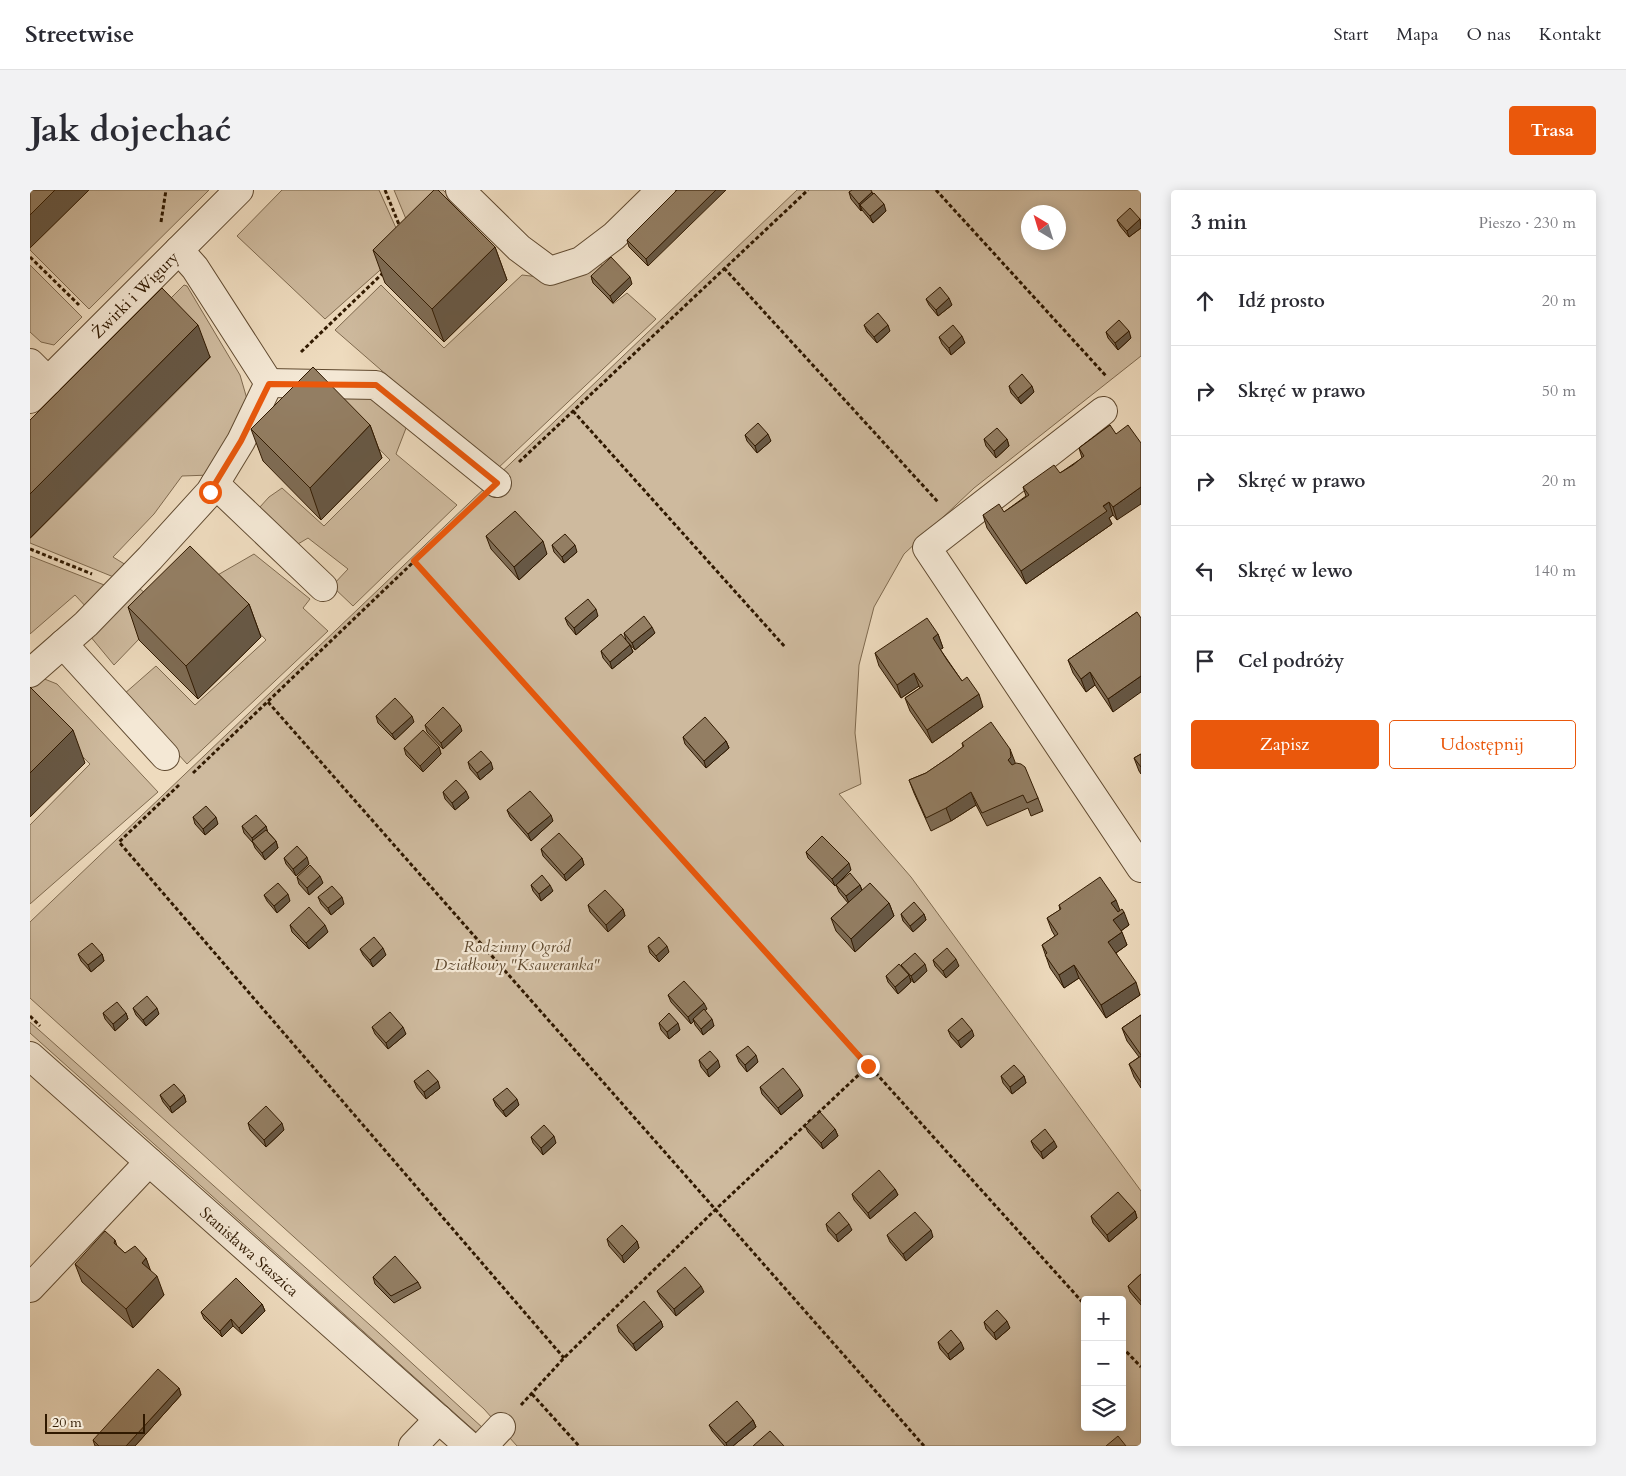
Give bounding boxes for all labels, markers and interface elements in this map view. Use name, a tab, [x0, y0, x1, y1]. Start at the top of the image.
text: Streetwise	[25, 18, 134, 51]
text: Start	[1334, 22, 1368, 47]
text: Mapa	[1396, 22, 1438, 47]
text: O nas	[1466, 22, 1511, 47]
text: Kontakt	[1539, 22, 1601, 47]
text: Jak dojechać	[30, 106, 231, 154]
button: Trasa	[1509, 106, 1596, 155]
north arrow	[1021, 205, 1066, 250]
text: 3 min	[1191, 208, 1247, 237]
text: Pieszo · 230 m	[1479, 212, 1576, 234]
street label: Żwirki i Wigury	[87, 246, 184, 343]
icon: ahead	[1191, 287, 1219, 315]
text: Idź prosto	[1238, 288, 1325, 314]
text: 20 m	[1542, 290, 1576, 312]
icon: right	[1191, 377, 1219, 405]
text: Skręć w prawo	[1238, 378, 1365, 404]
text: 50 m	[1542, 380, 1576, 402]
icon: right	[1191, 467, 1219, 495]
text: Skręć w prawo	[1238, 468, 1365, 494]
text: 20 m	[1542, 470, 1576, 492]
route start	[199, 481, 222, 504]
icon: left	[1191, 557, 1219, 585]
text: Skręć w lewo	[1238, 558, 1353, 584]
text: 140 m	[1534, 560, 1576, 582]
icon: arrive	[1191, 647, 1219, 675]
text: Cel podróży	[1238, 648, 1344, 674]
button: Zapisz	[1191, 720, 1379, 769]
button: Udostępnij	[1389, 720, 1576, 769]
park label: Rodzinny Ogród Działkowy "Ksaweranka"	[434, 936, 600, 976]
route end	[857, 1055, 880, 1078]
street label: Stanisława Staszica	[195, 1202, 303, 1302]
map controls	[1081, 1296, 1126, 1431]
button: +	[1081, 1296, 1126, 1341]
button: −	[1081, 1341, 1126, 1386]
button: layers	[1081, 1386, 1126, 1431]
scale bar	[45, 1411, 145, 1434]
text: 20 m	[52, 1413, 82, 1432]

